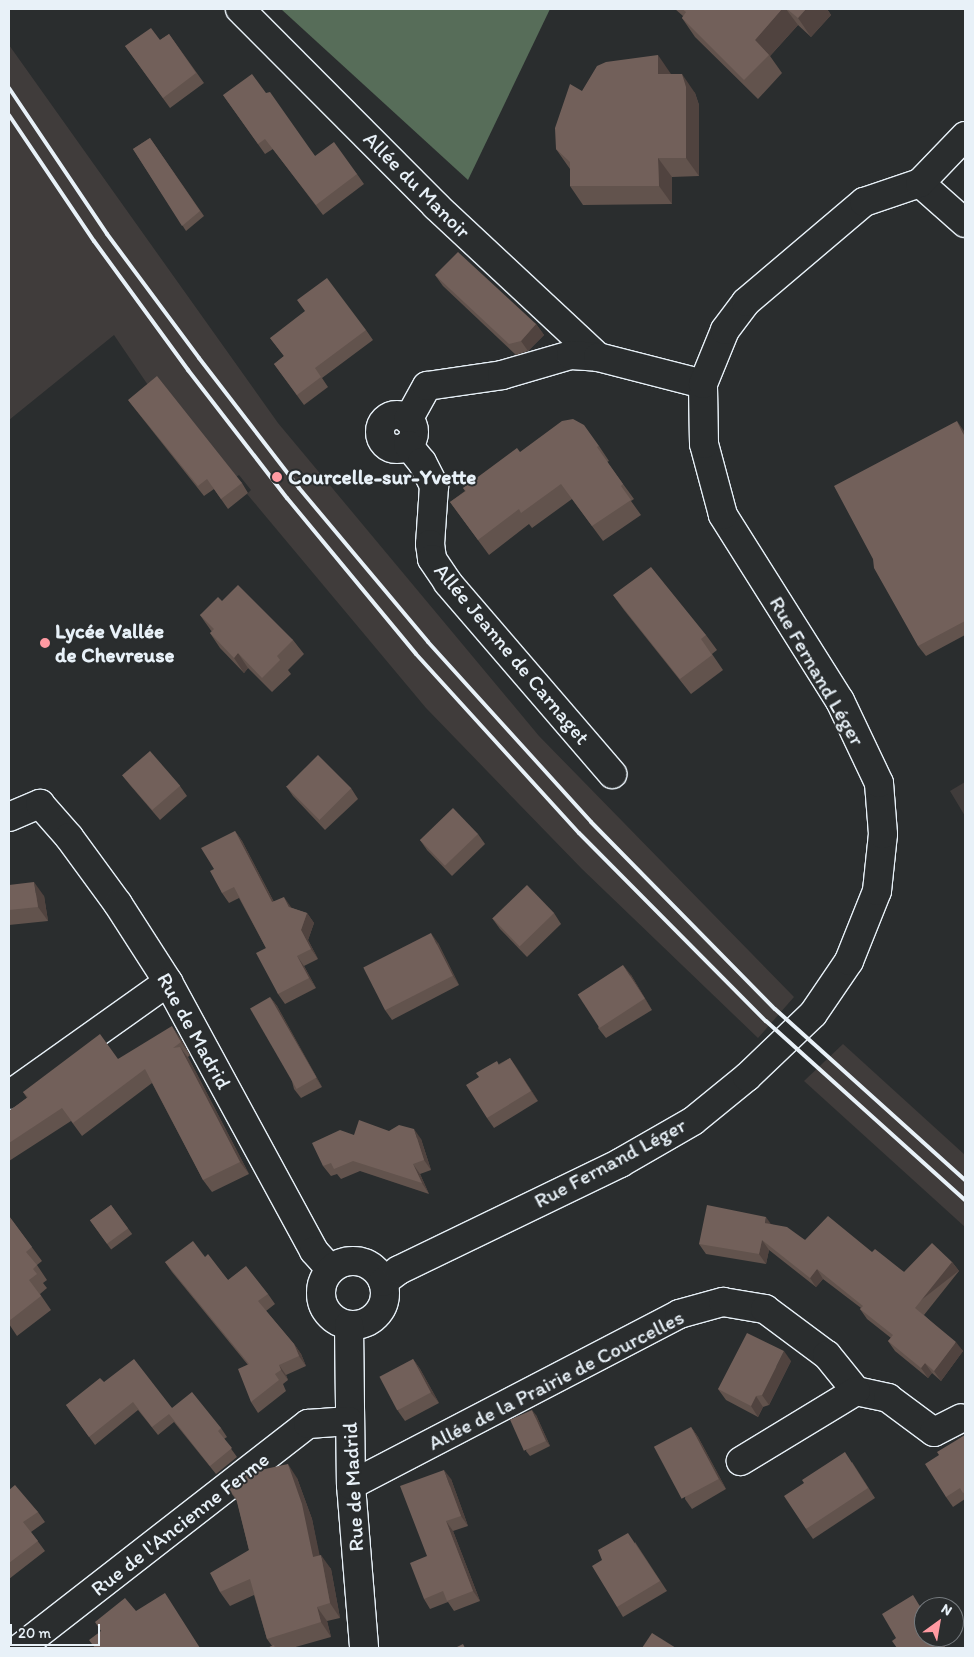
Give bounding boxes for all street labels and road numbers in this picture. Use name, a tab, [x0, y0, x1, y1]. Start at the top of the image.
street label: Allée du Manoir	[358, 126, 476, 244]
street label: Allée Jeanne de Carnaget	[429, 559, 595, 749]
street label: Rue Fernand Léger	[764, 593, 870, 749]
street label: Rue de Madrid	[152, 968, 236, 1094]
street label: Rue Fernand Léger	[531, 1113, 689, 1213]
street label: Allée de la Prairie de Courcelles	[424, 1304, 688, 1456]
street label: Rue de Madrid	[337, 1422, 369, 1552]
street label: Rue de l'Ancienne Ferme	[86, 1447, 274, 1601]

